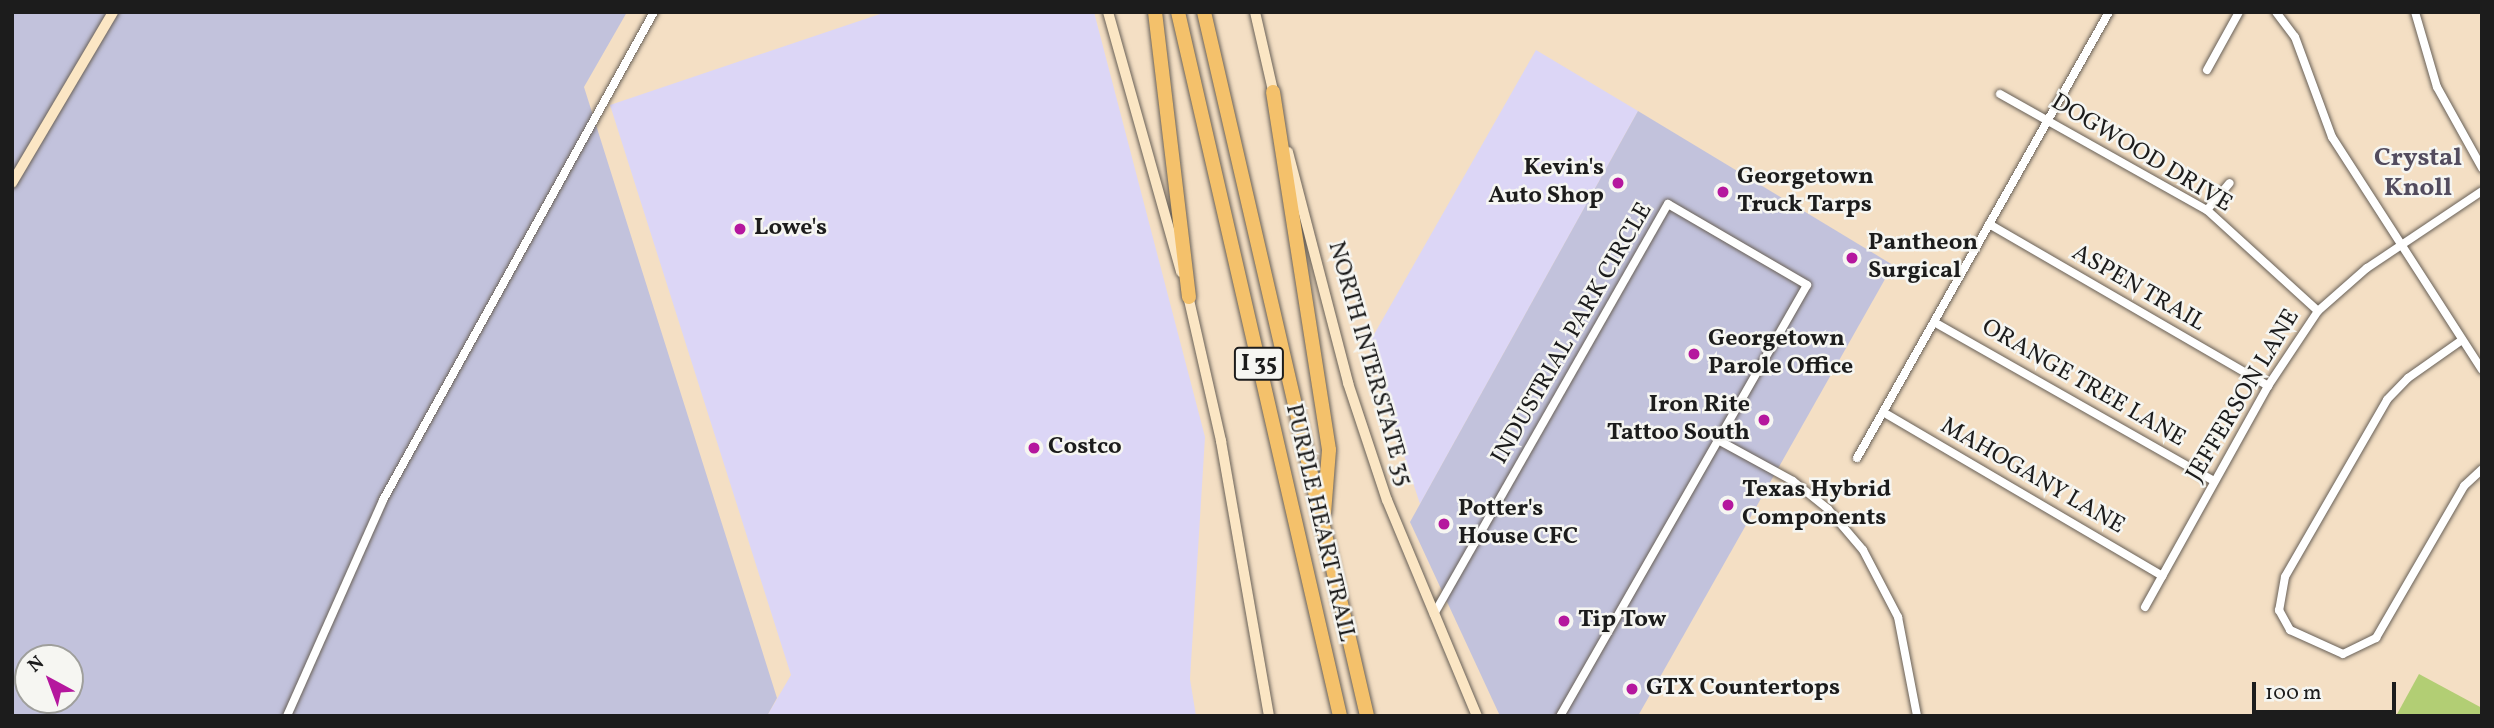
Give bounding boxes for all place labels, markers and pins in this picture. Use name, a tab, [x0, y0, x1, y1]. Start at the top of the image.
place label: Kevin's Auto Shop	[1488, 155, 1604, 211]
place label: Georgetown Truck Tarps	[1737, 164, 1874, 220]
marker: Kevin's Auto Shop	[1610, 175, 1626, 191]
marker: Georgetown Truck Tarps	[1715, 184, 1731, 200]
place label: Lowe's	[754, 215, 827, 243]
marker: Lowe's	[732, 221, 748, 237]
place label: Pantheon Surgical	[1868, 230, 1978, 286]
marker: Pantheon Surgical	[1842, 248, 1862, 268]
place label: Georgetown Parole Office	[1708, 326, 1853, 382]
marker: Georgetown Parole Office	[1686, 346, 1702, 362]
place label: Iron Rite Tattoo South	[1607, 392, 1750, 448]
marker: Iron Rite Tattoo South	[1756, 412, 1772, 428]
place label: Costco	[1048, 434, 1122, 462]
marker: Costco	[1026, 440, 1042, 456]
place label: Texas Hybrid Components	[1742, 477, 1891, 533]
place label: Potter's House CFC	[1458, 496, 1578, 552]
marker: Texas Hybrid Components	[1720, 497, 1736, 513]
marker: Potter's House CFC	[1436, 516, 1452, 532]
place label: Tip Tow	[1578, 607, 1667, 635]
marker: Tip Tow	[1556, 613, 1572, 629]
place label: GTX Countertops	[1646, 675, 1840, 703]
marker: GTX Countertops	[1624, 681, 1640, 697]

